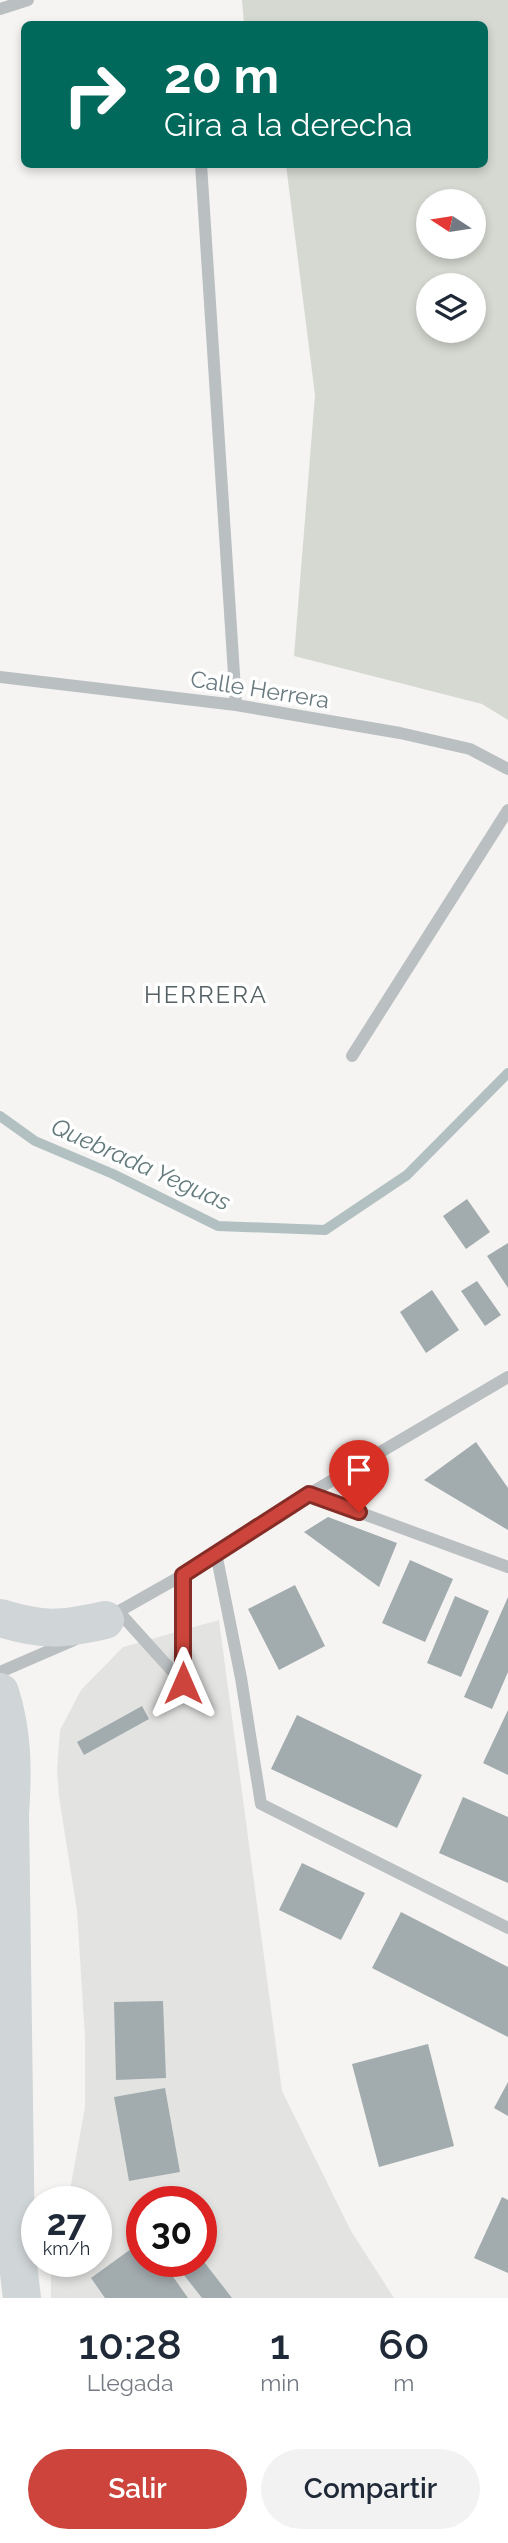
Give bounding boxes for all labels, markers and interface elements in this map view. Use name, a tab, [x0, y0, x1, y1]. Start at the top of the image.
text: 20 m	[164, 47, 279, 104]
icon: right	[49, 49, 140, 140]
text: Gira a la derecha	[164, 106, 412, 143]
north arrow	[416, 189, 486, 259]
map controls	[416, 189, 486, 343]
button: layers	[416, 273, 486, 343]
street label: Calle Herrera	[189, 665, 331, 713]
district label: HERRERA	[144, 980, 268, 1009]
water label: Quebrada Yeguas	[47, 1112, 235, 1216]
pin	[329, 1440, 389, 1512]
icon: arrive	[340, 1451, 378, 1489]
position arrow	[146, 1646, 220, 1720]
speed limit sign: 30	[126, 2186, 217, 2277]
text: 27	[47, 2202, 86, 2243]
text: km/h	[43, 2238, 90, 2259]
text: 10:28	[78, 2320, 182, 2369]
text: 1	[270, 2320, 290, 2369]
text: 60	[378, 2320, 430, 2369]
text: Llegada	[87, 2369, 173, 2396]
text: min	[260, 2369, 300, 2396]
text: m	[393, 2369, 414, 2396]
button: Salir	[28, 2449, 247, 2529]
button: Compartir	[261, 2449, 480, 2529]

